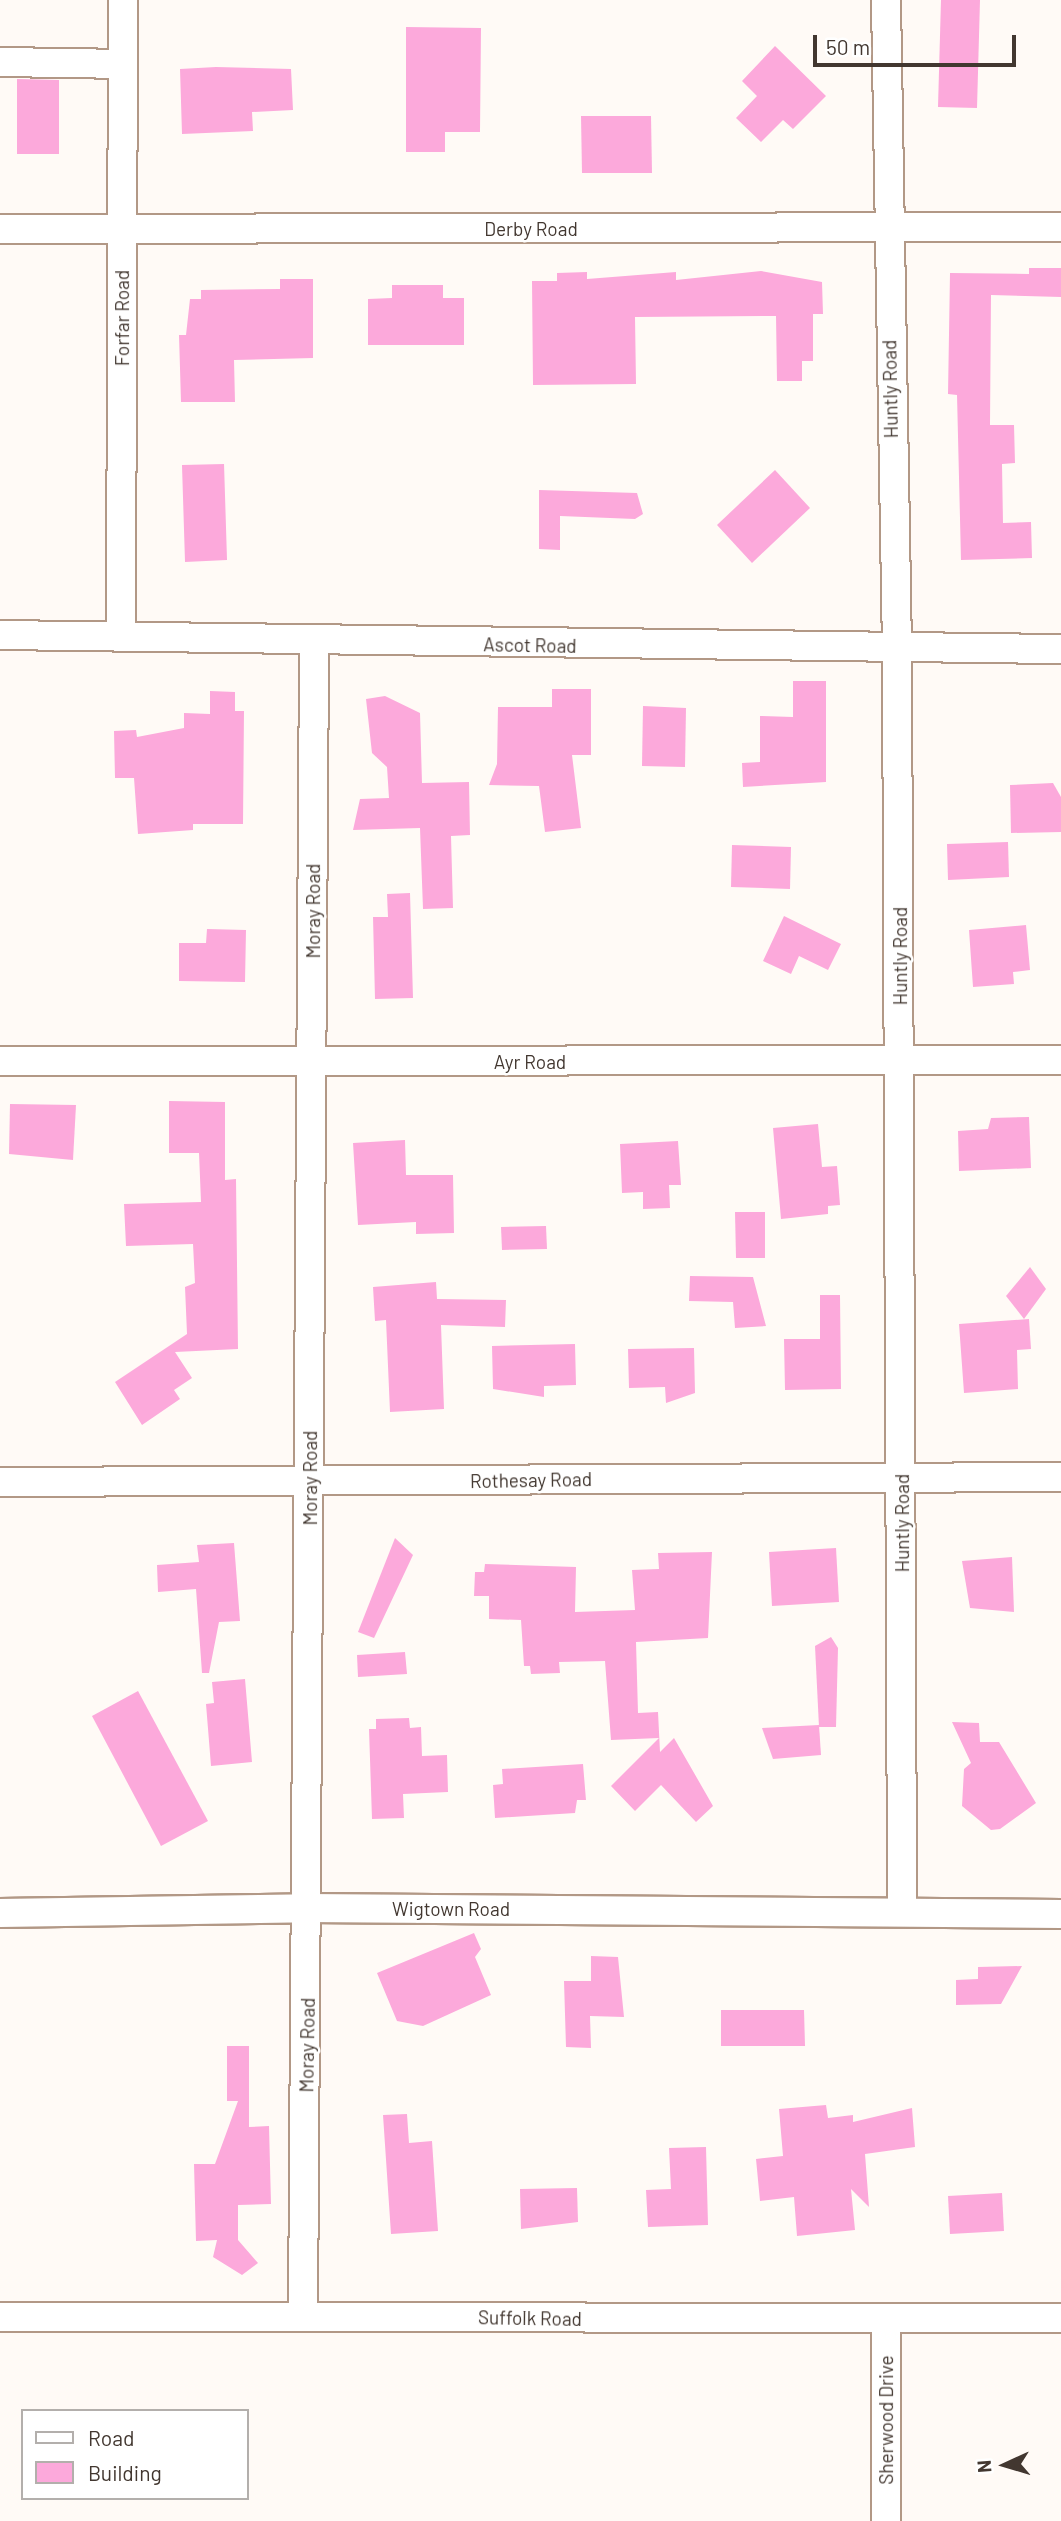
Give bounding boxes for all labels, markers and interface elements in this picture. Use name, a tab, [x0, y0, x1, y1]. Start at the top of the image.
scale bar	[816, 21, 1019, 65]
text: 50 m	[826, 34, 870, 59]
street label: Derby Road	[484, 218, 578, 240]
street label: Forfar Road	[111, 270, 133, 366]
street label: Huntly Road	[878, 339, 902, 439]
street label: Ascot Road	[483, 633, 577, 657]
street label: Moray Road	[302, 864, 324, 958]
street label: Huntly Road	[889, 907, 911, 1005]
street label: Ayr Road	[494, 1051, 566, 1073]
street label: Moray Road	[299, 1431, 321, 1525]
street label: Rothesay Road	[470, 1468, 592, 1492]
street label: Huntly Road	[891, 1474, 913, 1572]
street label: Wigtown Road	[392, 1898, 510, 1920]
street label: Moray Road	[295, 1997, 319, 2093]
street label: Suffolk Road	[478, 2306, 582, 2330]
street label: Sherwood Drive	[875, 2355, 897, 2485]
legend	[21, 2409, 248, 2500]
text: Road	[88, 2425, 134, 2450]
north arrow	[970, 2430, 1040, 2500]
text: N	[972, 2459, 995, 2474]
text: Building	[88, 2460, 162, 2485]

